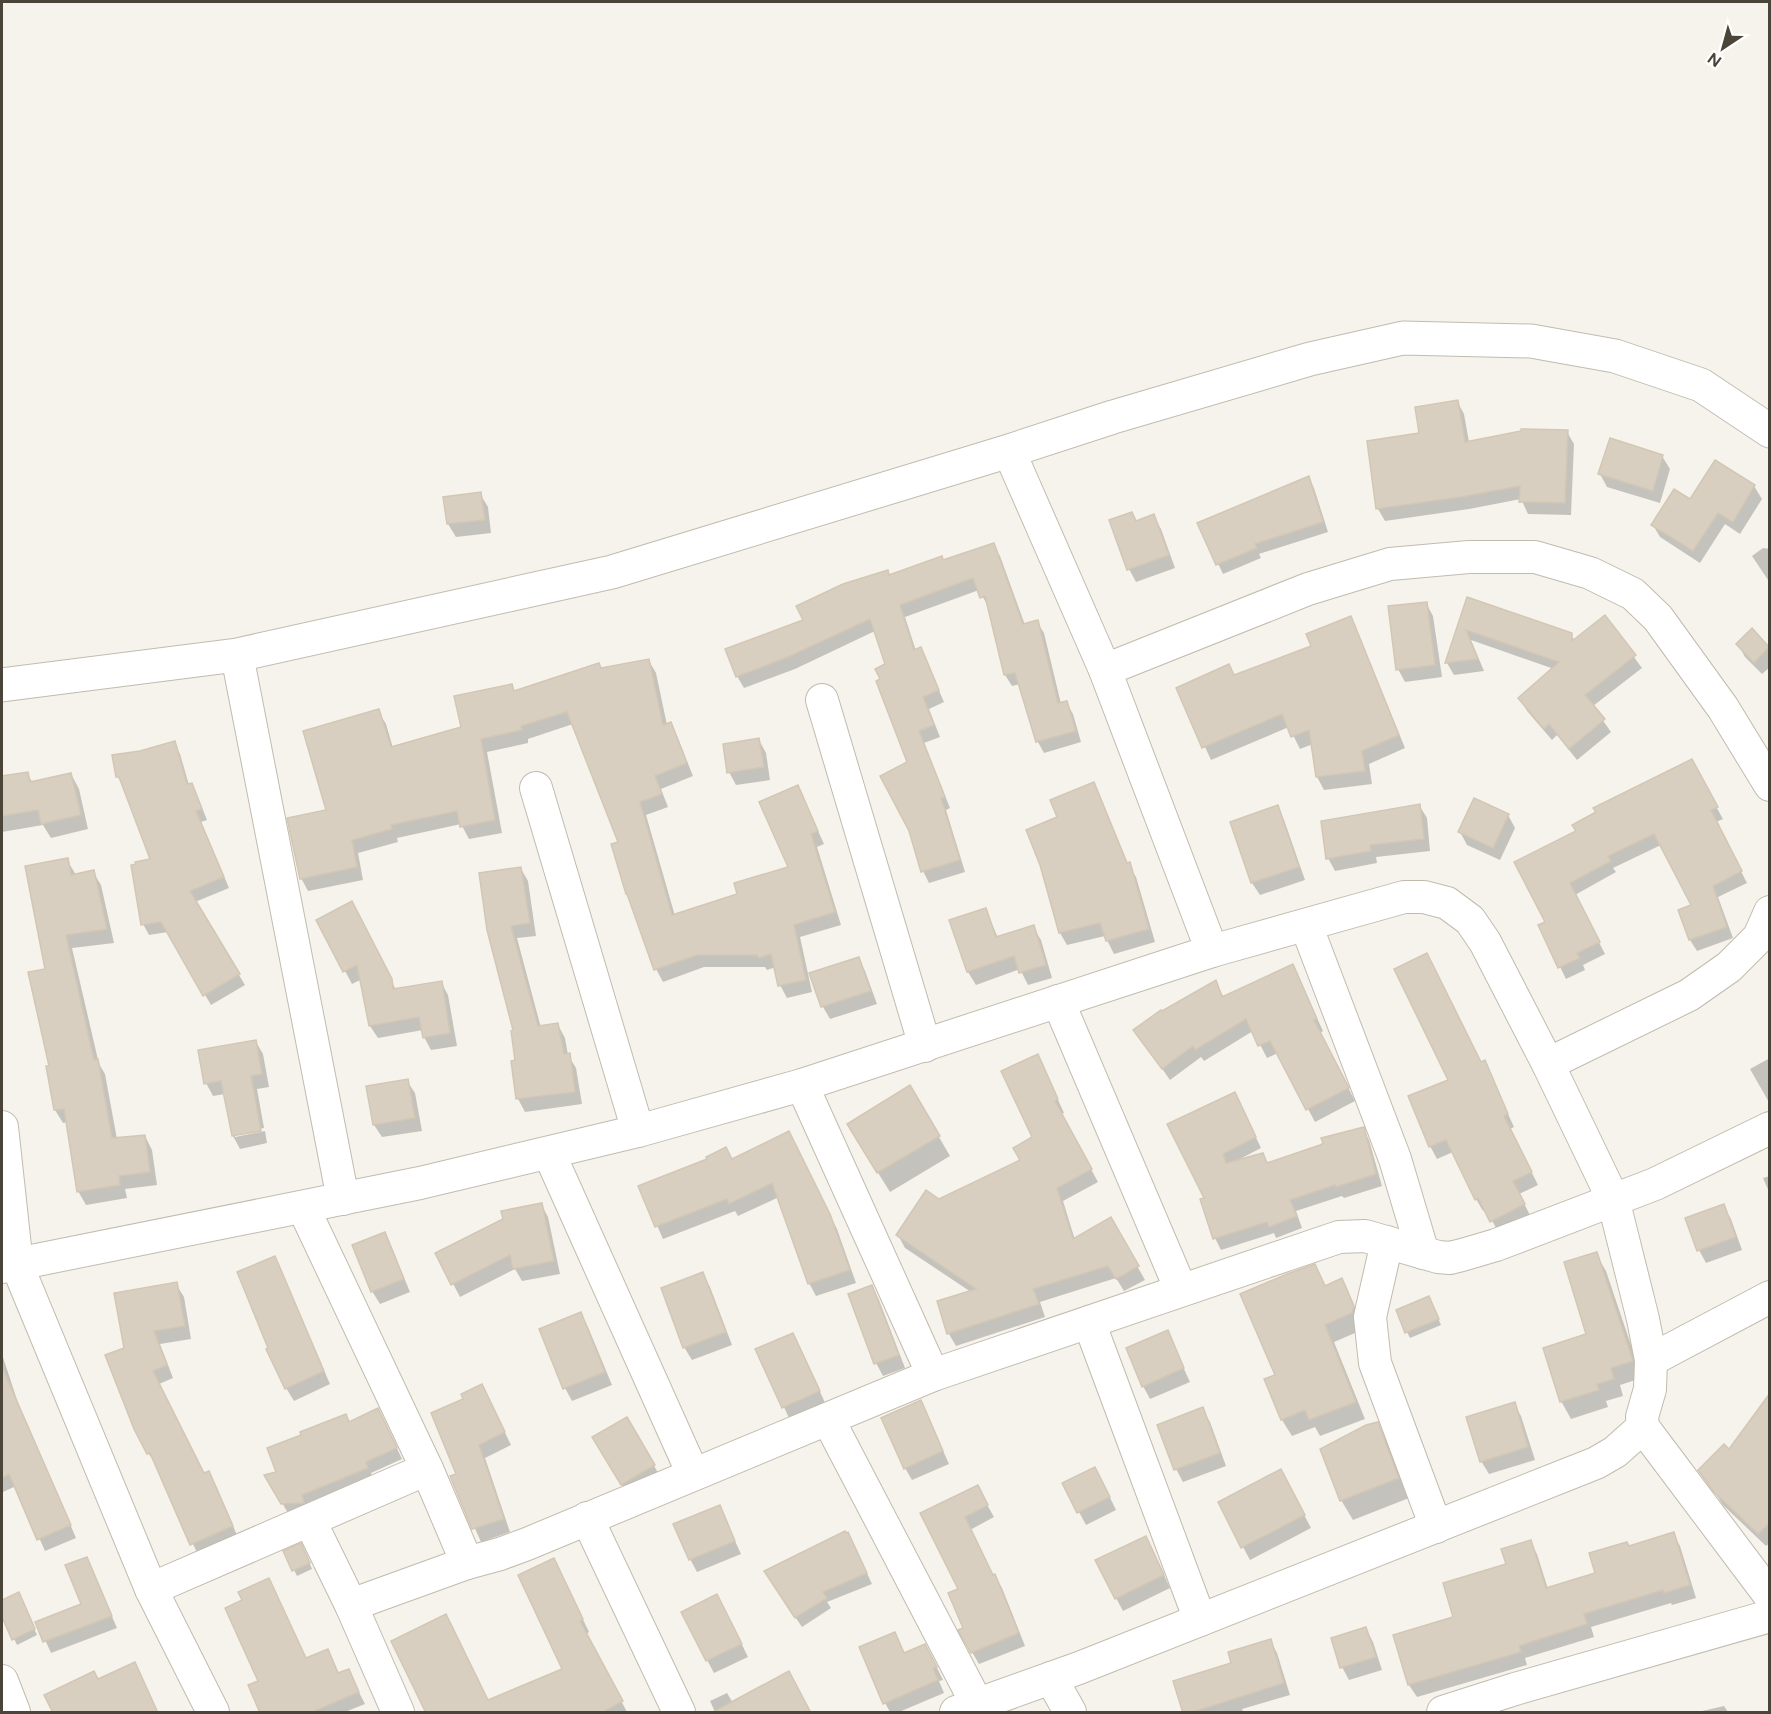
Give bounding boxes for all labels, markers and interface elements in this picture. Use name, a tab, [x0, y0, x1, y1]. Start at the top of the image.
north arrow	[1693, 18, 1753, 78]
text: N	[1704, 48, 1725, 71]

